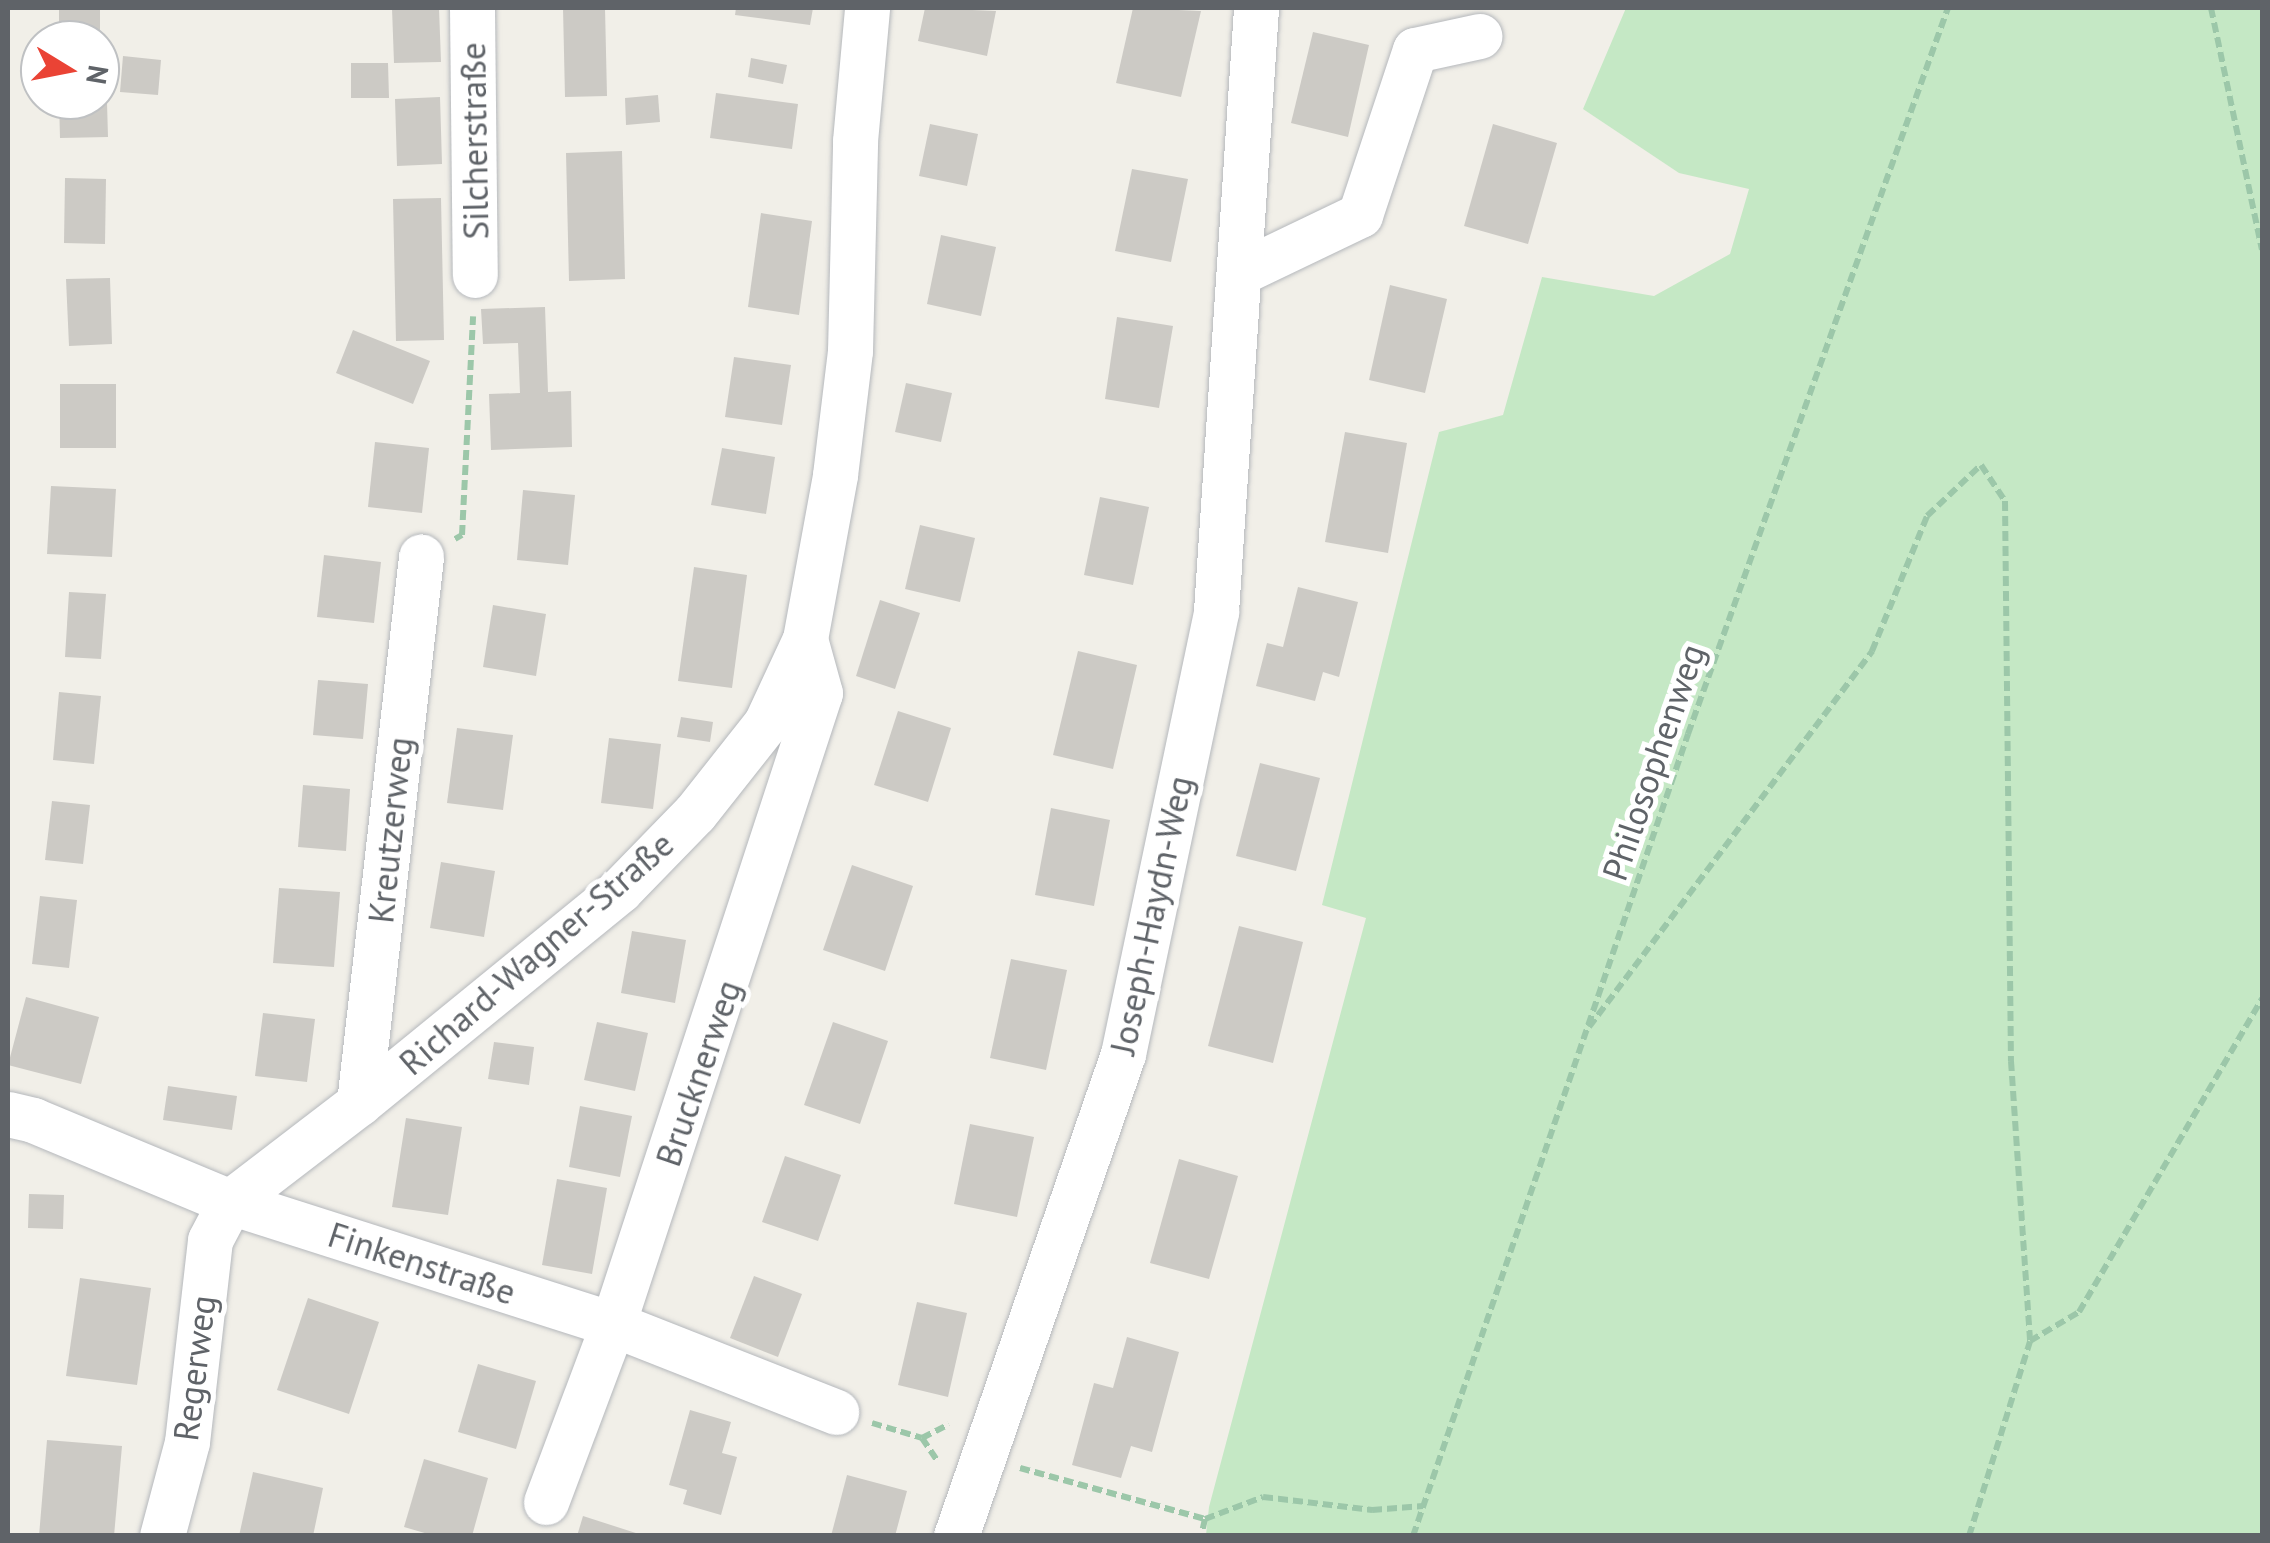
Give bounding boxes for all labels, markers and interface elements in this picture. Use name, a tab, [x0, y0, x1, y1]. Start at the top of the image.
north arrow	[20, 20, 120, 120]
street label: Silcherstraße	[451, 42, 497, 240]
text: N	[78, 63, 118, 87]
street label: Philosophenweg	[1593, 638, 1713, 886]
street label: Kreutzerweg	[359, 735, 421, 925]
street label: Joseph-Haydn-Weg	[1101, 772, 1201, 1058]
street label: Richard-Wagner-Straße	[390, 823, 682, 1083]
street label: Brucknerweg	[647, 974, 749, 1172]
street label: Finkenstraße	[323, 1213, 521, 1313]
street label: Regerweg	[164, 1293, 224, 1443]

